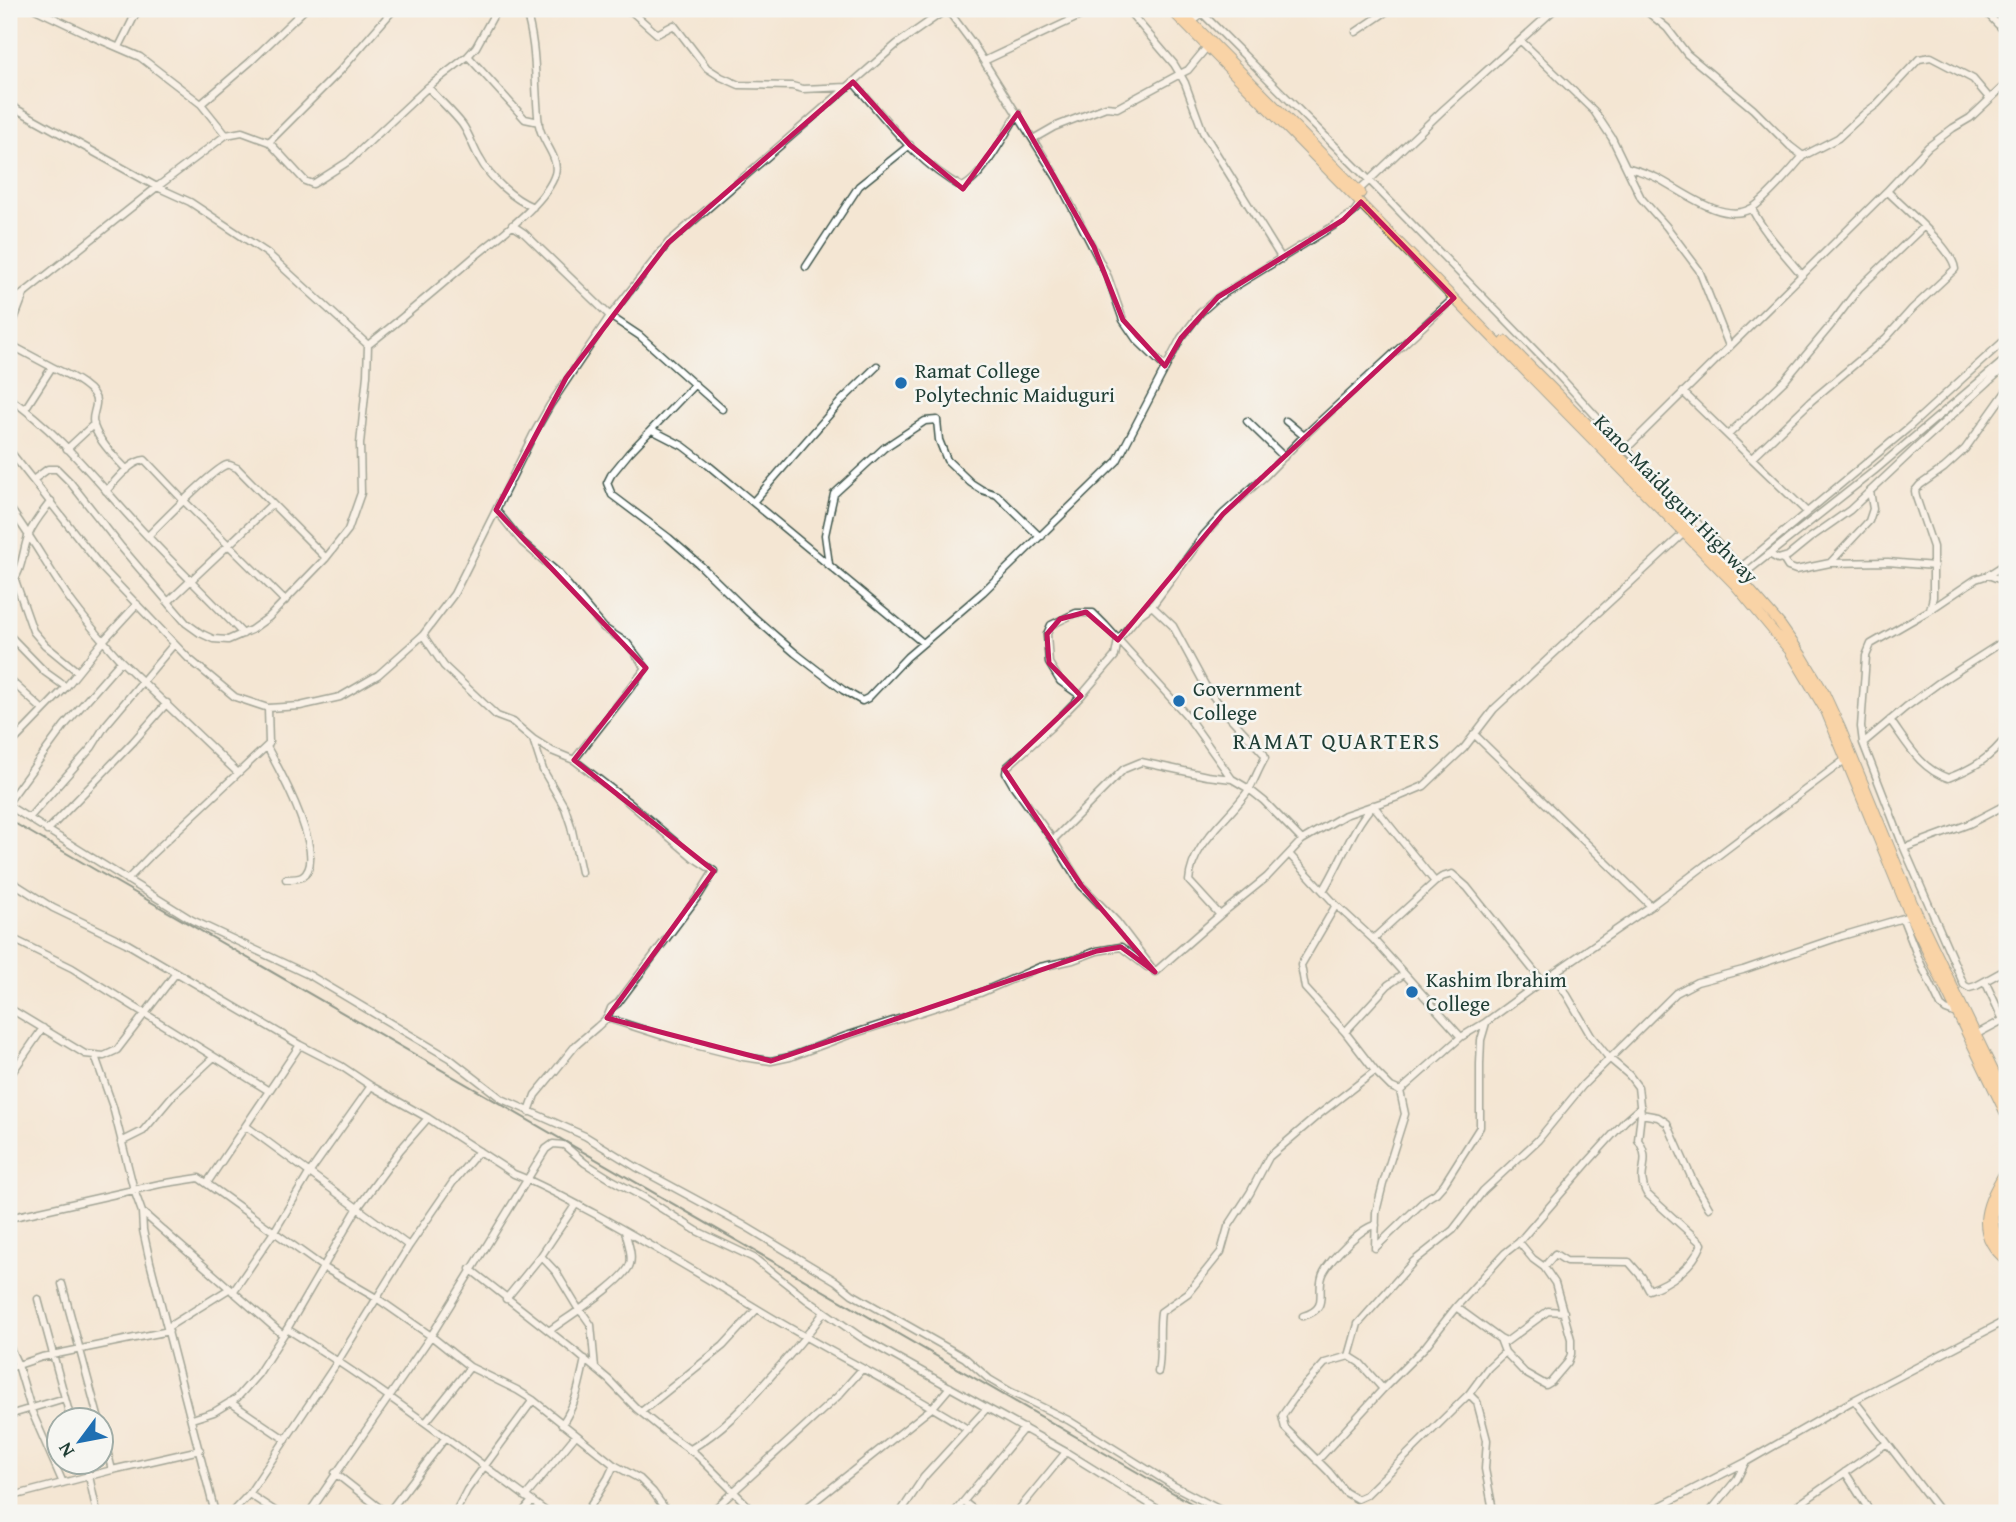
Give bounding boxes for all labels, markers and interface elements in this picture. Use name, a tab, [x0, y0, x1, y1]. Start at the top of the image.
place label: Ramat College Polytechnic Maiduguri	[915, 355, 1115, 410]
marker: Ramat College Polytechnic Maiduguri	[893, 375, 909, 391]
street label: Kano-Maiduguri Highway	[1587, 407, 1766, 591]
place label: Government College	[1193, 673, 1303, 728]
marker: Government College	[1171, 693, 1187, 709]
district label: RAMAT QUARTERS	[1233, 724, 1441, 757]
place label: Kashim Ibrahim College	[1426, 964, 1567, 1019]
marker: Kashim Ibrahim College	[1404, 984, 1420, 1000]
north arrow	[46, 1406, 116, 1476]
text: N	[50, 1437, 81, 1463]

